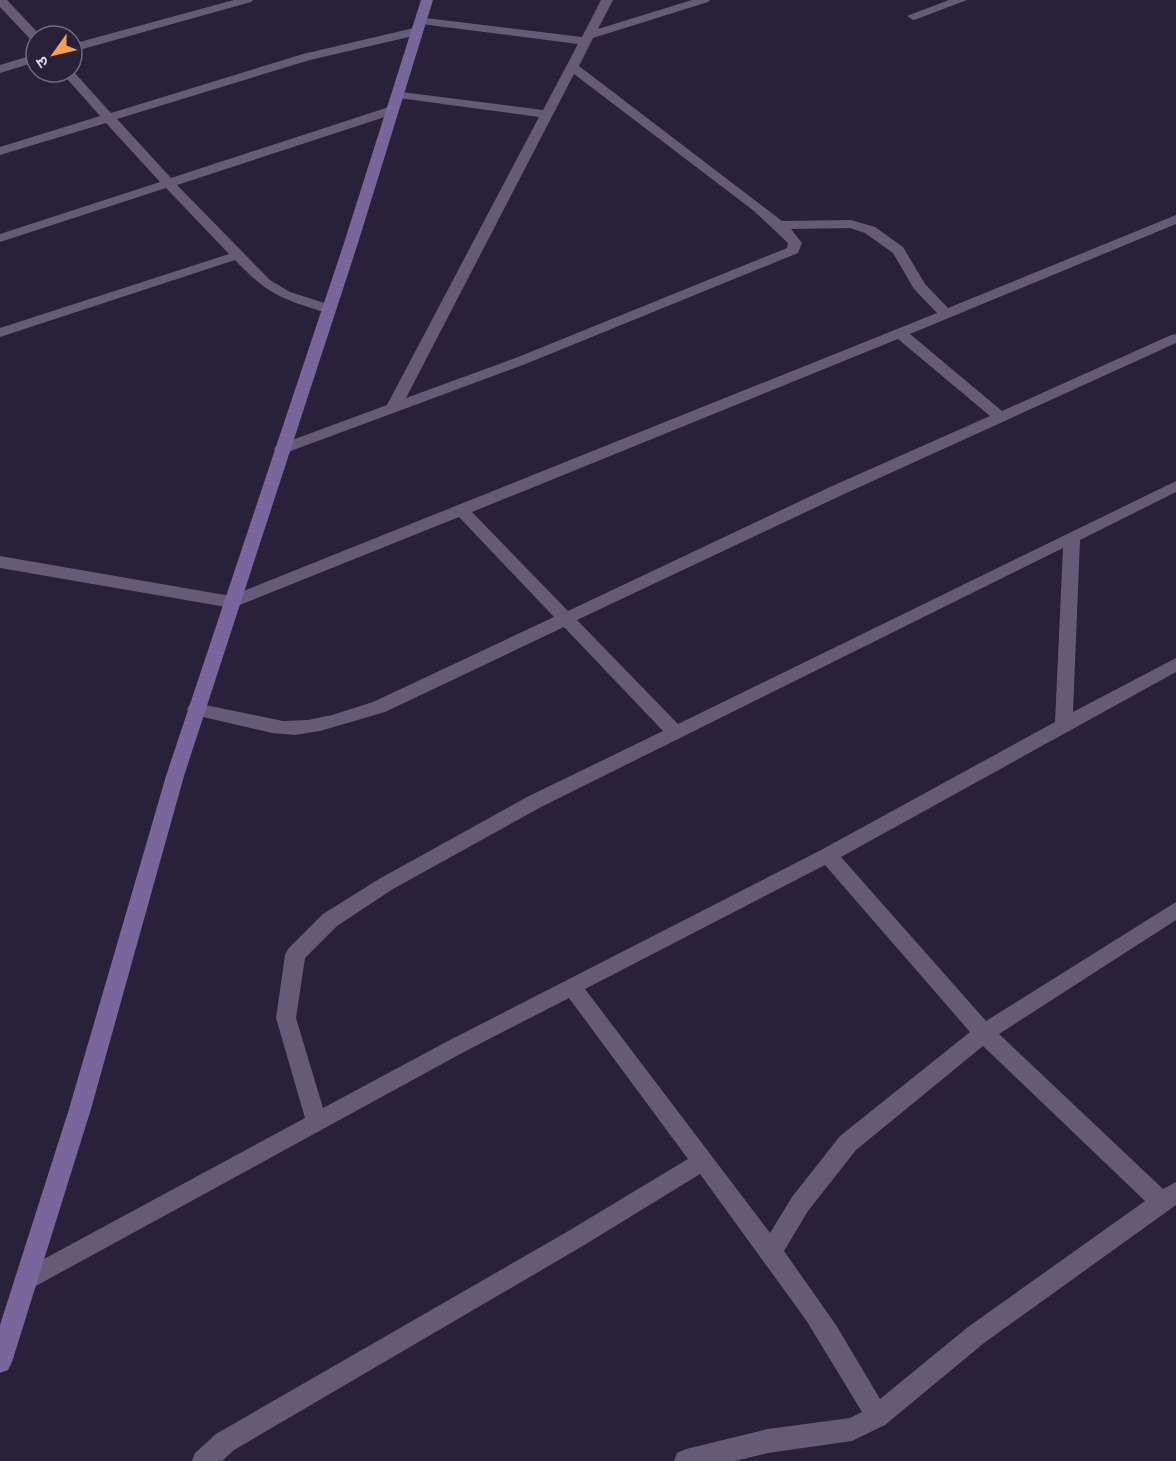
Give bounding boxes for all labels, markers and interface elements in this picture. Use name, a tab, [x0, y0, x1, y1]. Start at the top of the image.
north arrow	[24, 24, 84, 84]
text: उ	[30, 51, 54, 72]

